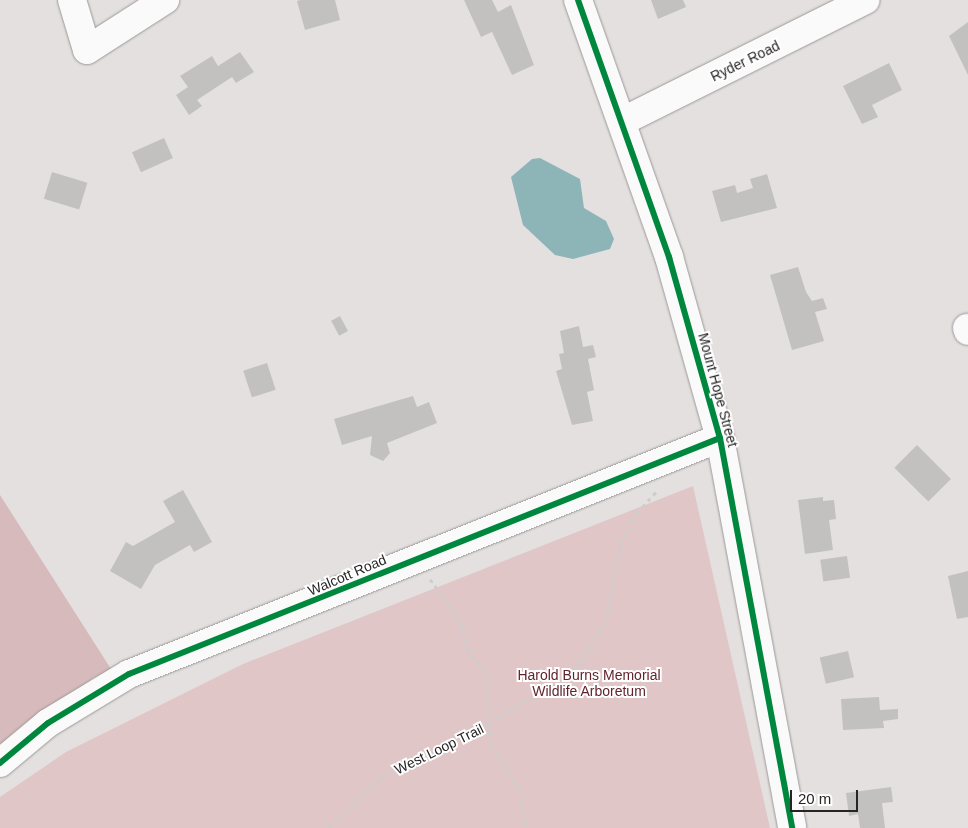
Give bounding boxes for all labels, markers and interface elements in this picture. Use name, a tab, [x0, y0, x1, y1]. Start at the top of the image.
street label: Ryder Road	[708, 37, 782, 85]
street label: Mount Hope Street	[695, 331, 741, 449]
street label: Walcott Road	[305, 551, 389, 599]
park label: Harold Burns Memorial Wildlife Arboretum	[517, 667, 661, 700]
street label: West Loop Trail	[392, 720, 486, 778]
scale bar	[793, 780, 860, 812]
text: 20 m	[798, 790, 831, 807]

